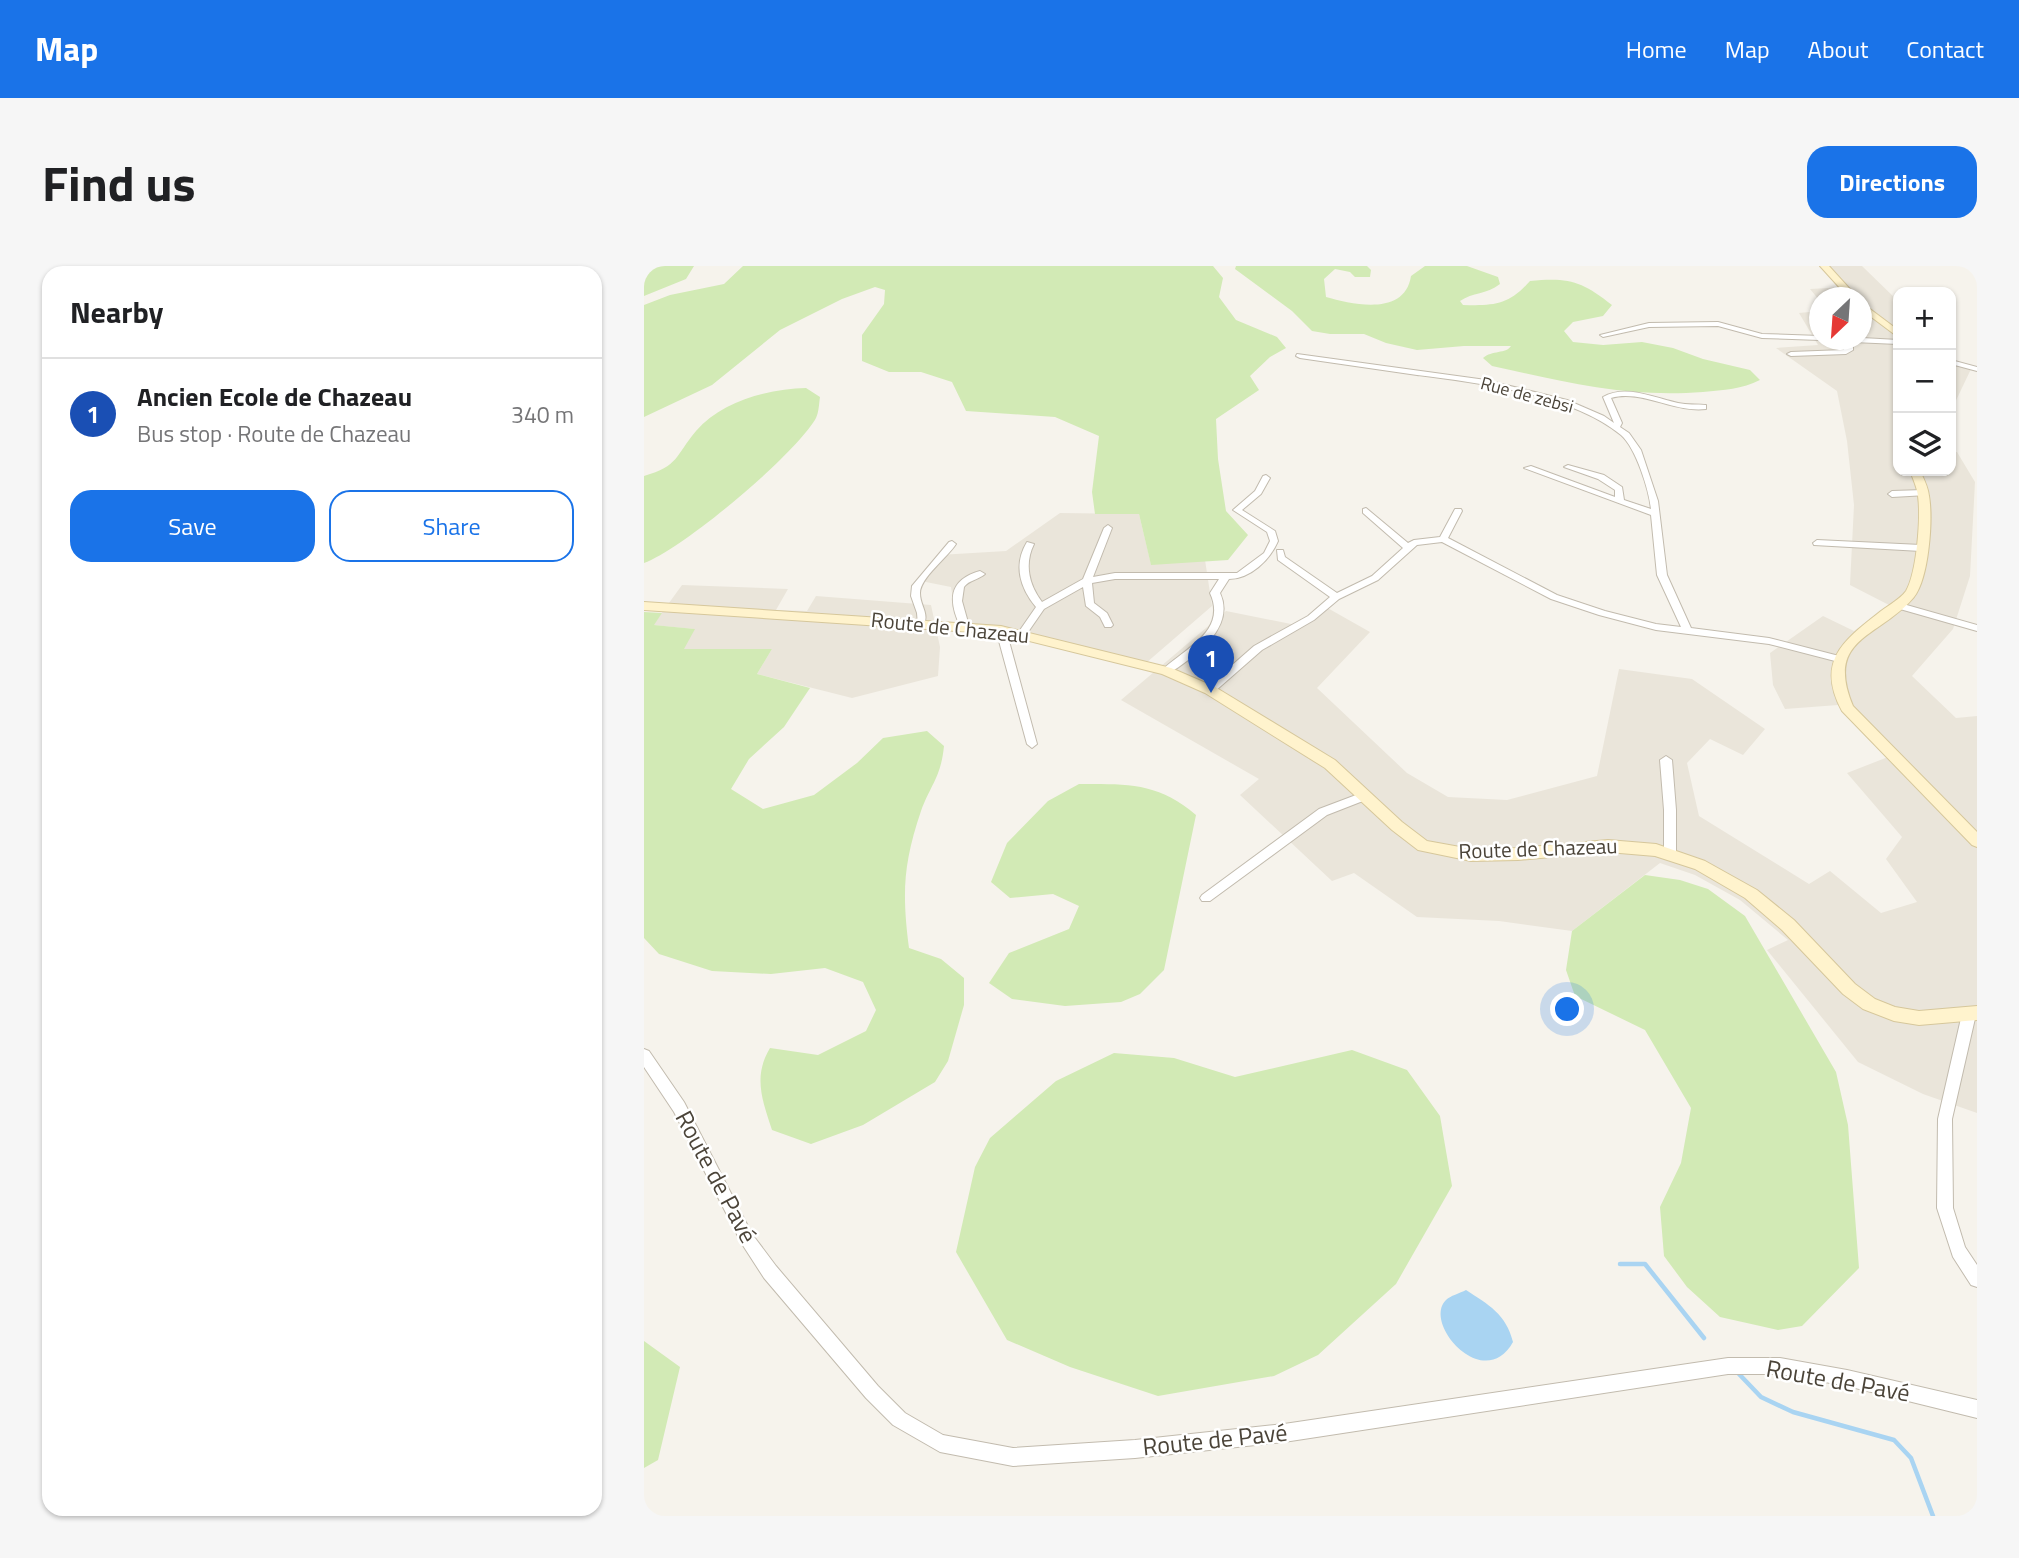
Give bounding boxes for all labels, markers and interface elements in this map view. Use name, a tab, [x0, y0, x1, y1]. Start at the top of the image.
text: Map	[35, 24, 98, 74]
text: Home	[1626, 31, 1687, 67]
text: Map	[1725, 31, 1770, 67]
text: About	[1808, 31, 1868, 67]
text: Contact	[1906, 31, 1984, 67]
text: Find us	[42, 145, 196, 220]
button: Directions	[1807, 146, 1977, 218]
north arrow	[1809, 287, 1872, 350]
map controls	[1893, 287, 1956, 476]
button: +	[1893, 287, 1956, 350]
text: Nearby	[70, 289, 163, 335]
button: −	[1893, 350, 1956, 413]
street label: Rue de zebsi	[1478, 369, 1577, 420]
text: Ancien Ecole de Chazeau	[137, 377, 412, 416]
text: 1	[87, 397, 99, 432]
text: 340 m	[511, 397, 574, 432]
button: layers	[1893, 413, 1956, 476]
text: Bus stop · Route de Chazeau	[137, 416, 411, 451]
button: Save	[70, 490, 315, 562]
button: Share	[329, 490, 574, 562]
street label: Route de Chazeau	[869, 603, 1031, 651]
pin: 1	[1188, 635, 1234, 693]
street label: Route de Chazeau	[1458, 829, 1618, 867]
your location	[1550, 992, 1584, 1026]
street label: Route de Pavé	[667, 1104, 767, 1249]
street label: Route de Pavé	[1763, 1350, 1913, 1410]
street label: Route de Pavé	[1141, 1414, 1289, 1465]

